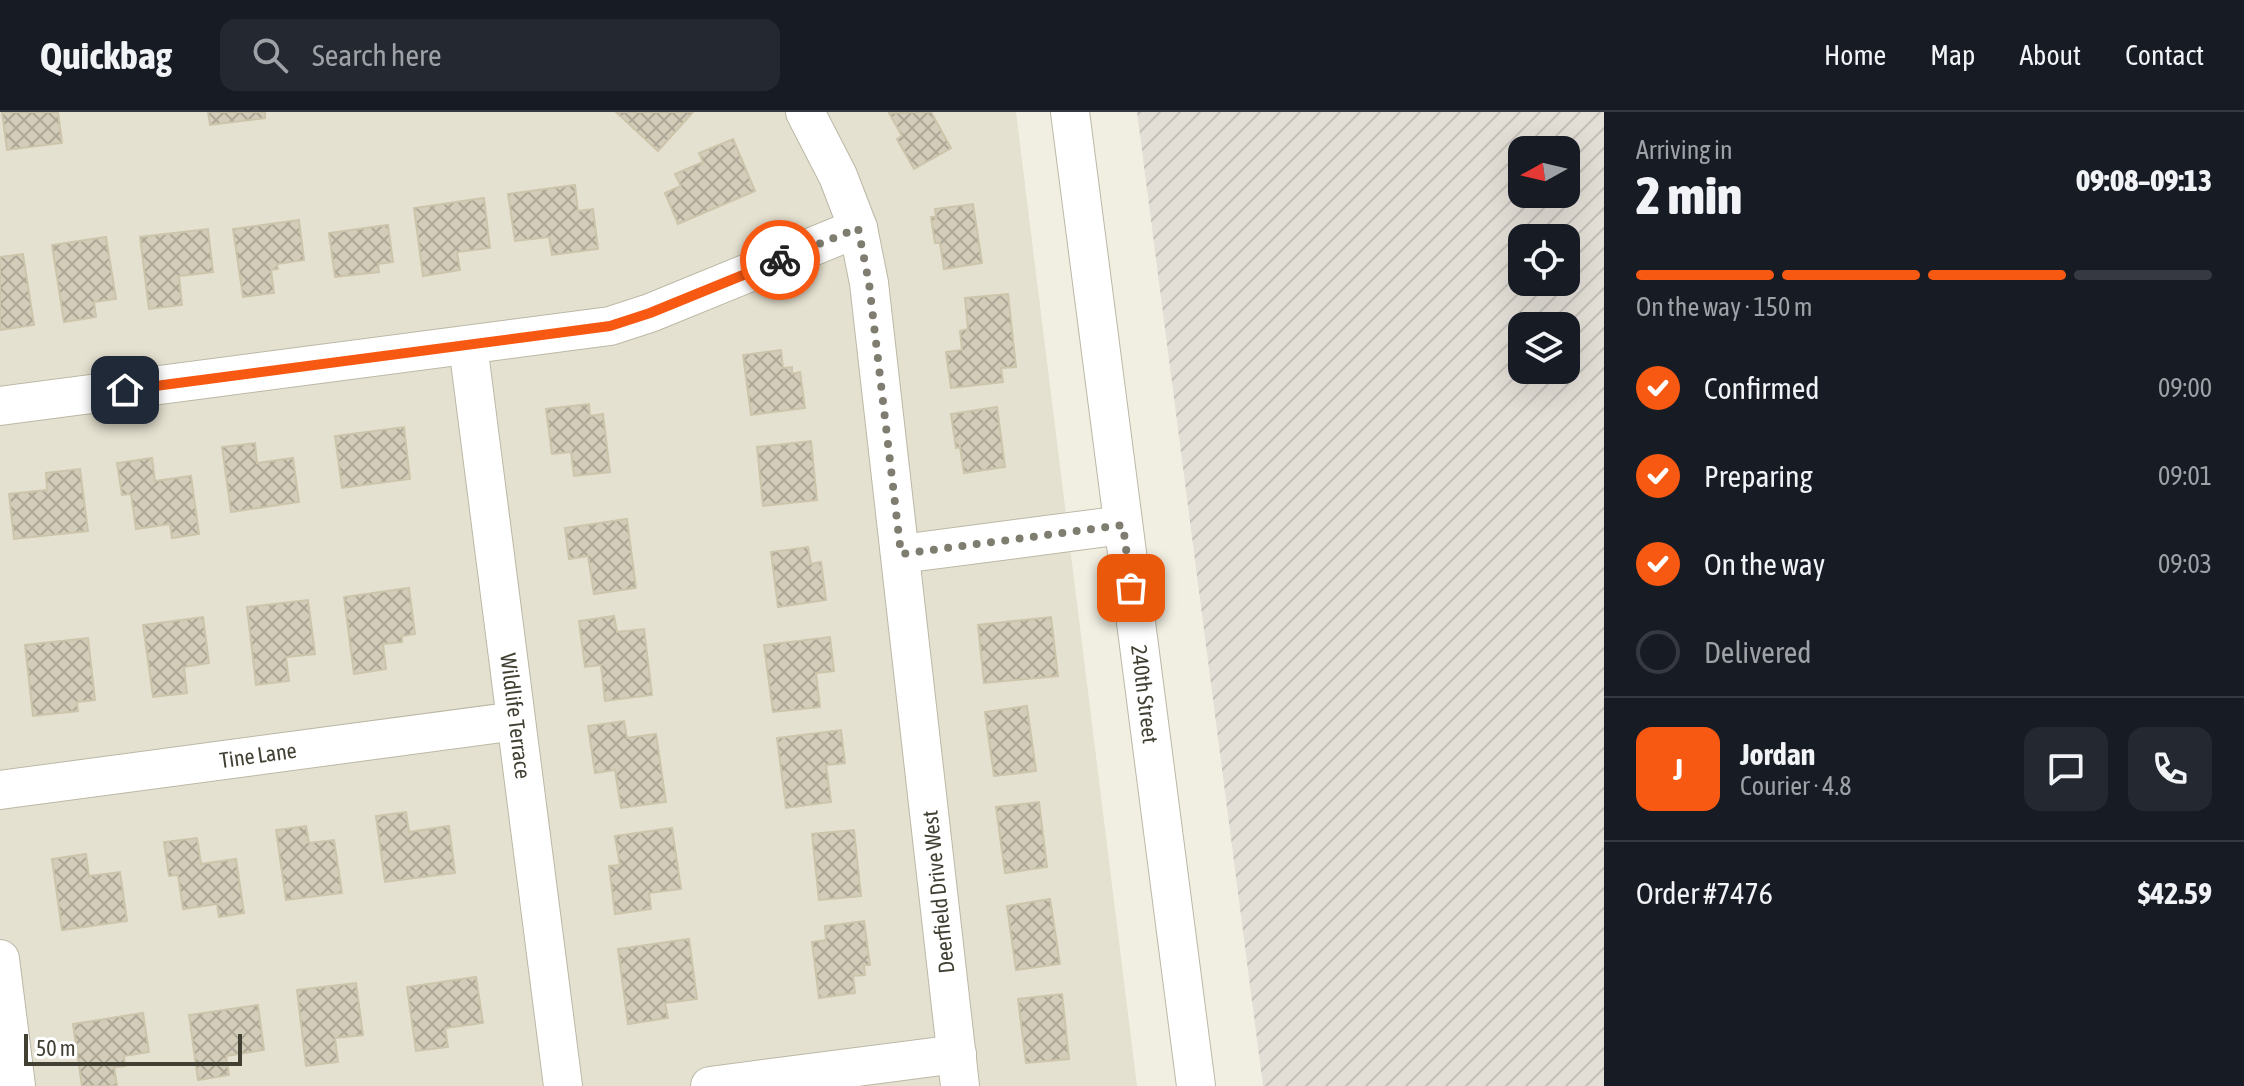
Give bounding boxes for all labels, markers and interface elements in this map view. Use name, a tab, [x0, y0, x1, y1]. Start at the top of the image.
search box	[220, 19, 780, 91]
icon: search	[248, 33, 292, 77]
text: Quickbag	[40, 34, 172, 77]
text: Search here	[312, 38, 442, 72]
text: Home	[1824, 39, 1886, 71]
text: Map	[1930, 39, 1975, 71]
text: About	[2019, 39, 2081, 71]
text: Contact	[2125, 39, 2204, 71]
text: Arriving in	[1636, 135, 1733, 165]
north arrow	[1508, 136, 1580, 208]
map controls	[1508, 136, 1580, 384]
text: 09:08–09:13	[2076, 163, 2212, 197]
text: 2 min	[1636, 165, 1742, 225]
courier	[740, 220, 820, 300]
button: locate	[1508, 224, 1580, 296]
icon: bike	[758, 238, 802, 282]
text: On the way · 150 m	[1636, 292, 1813, 322]
button: layers	[1508, 312, 1580, 384]
pin	[91, 356, 159, 424]
icon: check	[1636, 366, 1680, 410]
icon: home	[103, 368, 147, 412]
text: Confirmed	[1704, 371, 1819, 405]
text: 09:00	[2158, 373, 2212, 403]
icon: check	[1636, 454, 1680, 498]
text: Preparing	[1704, 459, 1813, 493]
text: 09:01	[2158, 461, 2212, 491]
icon: check	[1636, 542, 1680, 586]
text: On the way	[1704, 547, 1825, 581]
text: 09:03	[2158, 549, 2212, 579]
pin	[1097, 554, 1165, 622]
icon: bag	[1109, 566, 1153, 610]
text: Delivered	[1704, 635, 1812, 669]
street label: 240th Street	[1126, 643, 1164, 745]
street label: Wildlife Terrace	[495, 652, 537, 780]
button: chat	[2024, 727, 2108, 811]
button: phone	[2128, 727, 2212, 811]
street label: Tine Lane	[218, 737, 298, 773]
text: Jordan	[1740, 737, 1815, 771]
text: J	[1673, 752, 1683, 786]
text: Courier · 4.8	[1740, 771, 1851, 801]
street label: Deerfield Drive West	[917, 809, 959, 975]
text: Order #7476	[1636, 876, 1773, 910]
text: $42.59	[2138, 876, 2212, 910]
scale bar	[24, 1030, 242, 1066]
text: 50 m	[36, 1035, 76, 1061]

